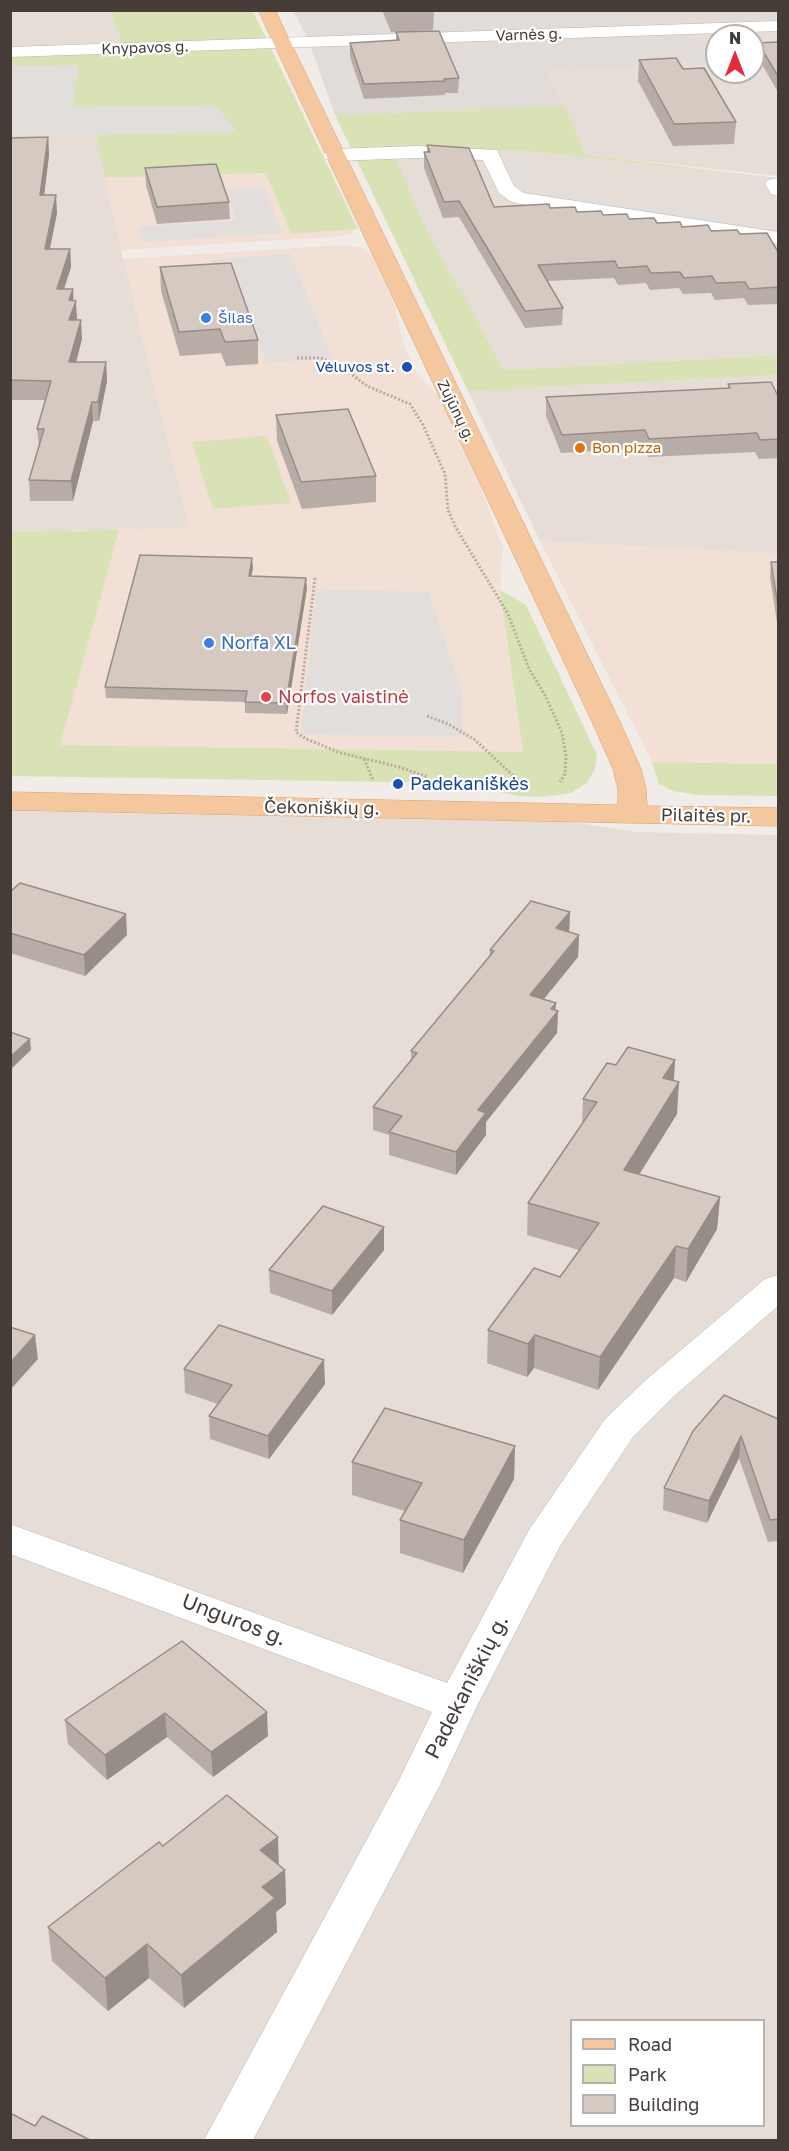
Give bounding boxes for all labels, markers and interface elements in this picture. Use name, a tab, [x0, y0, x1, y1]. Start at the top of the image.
north arrow	[705, 24, 765, 84]
street label: Varnės g.	[495, 25, 563, 45]
text: N	[729, 28, 741, 48]
street label: Knypavos g.	[101, 37, 189, 59]
place label: Šilas	[218, 309, 253, 327]
marker: Šilas	[199, 311, 213, 325]
place label: Vėluvos st.	[316, 358, 395, 376]
marker: Vėluvos st.	[400, 360, 414, 374]
street label: Zujūnų g.	[433, 377, 479, 445]
place label: Bon pizza	[592, 439, 661, 457]
marker: Bon pizza	[573, 441, 587, 455]
place label: Norfa XL	[221, 632, 296, 654]
marker: Norfa XL	[202, 636, 216, 650]
place label: Norfos vaistinė	[278, 686, 409, 708]
marker: Norfos vaistinė	[259, 690, 273, 704]
place label: Padekaniškės	[410, 773, 529, 795]
marker: Padekaniškės	[391, 777, 405, 791]
street label: Čekoniškių g.	[264, 796, 380, 820]
street label: Pilaitės pr.	[661, 804, 751, 828]
street label: Unguros g.	[178, 1589, 290, 1651]
street label: Padekaniškių g.	[420, 1611, 514, 1763]
legend	[570, 2019, 765, 2127]
text: Road	[628, 2033, 672, 2055]
text: Park	[628, 2063, 667, 2085]
text: Building	[628, 2093, 699, 2115]

